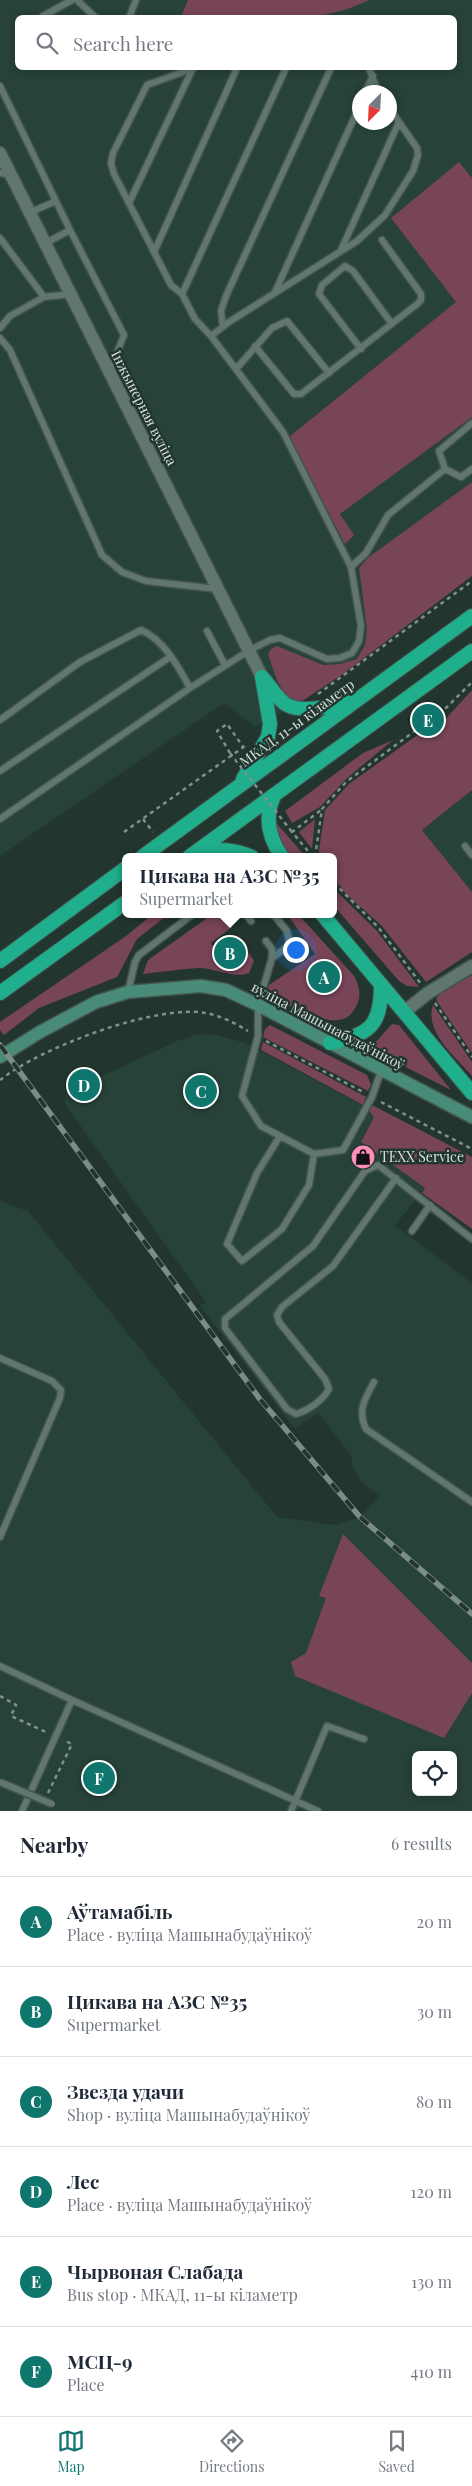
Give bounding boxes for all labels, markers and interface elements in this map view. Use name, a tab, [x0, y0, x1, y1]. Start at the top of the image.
search box	[15, 15, 457, 70]
icon: search	[33, 29, 61, 57]
text: Search here	[73, 30, 173, 56]
north arrow	[352, 85, 397, 130]
street label: Інжынерная вуліца	[107, 347, 182, 469]
street label: МКАД, 11-ы кіламетр	[235, 674, 358, 771]
pin: E	[412, 701, 444, 739]
popup	[122, 853, 337, 918]
text: Цикава на АЗС №35	[139, 862, 320, 888]
text: Supermarket	[139, 888, 233, 909]
pin: B	[214, 934, 246, 972]
your location	[283, 937, 309, 963]
pin: A	[308, 958, 340, 996]
street label: вуліца Машынабудаўнікоў	[248, 977, 408, 1074]
pin: D	[68, 1066, 100, 1104]
pin: C	[185, 1072, 217, 1110]
shop icon: TEXX Service	[350, 1144, 376, 1170]
place label: TEXX Service	[380, 1147, 464, 1166]
map controls	[412, 1751, 457, 1796]
button: locate	[412, 1751, 457, 1796]
pin: F	[83, 1759, 115, 1797]
text: Nearby	[20, 1830, 89, 1858]
text: 6 results	[391, 1833, 452, 1854]
text: Аўтамабіль	[67, 1898, 172, 1924]
text: A	[31, 1911, 41, 1932]
text: 20 m	[417, 1911, 452, 1932]
text: Place · вуліца Машынабудаўнікоў	[67, 1924, 312, 1945]
text: Цикава на АЗС №35	[67, 1988, 247, 2014]
text: B	[31, 2001, 41, 2022]
text: 30 m	[417, 2001, 452, 2022]
text: Supermarket	[67, 2014, 161, 2035]
text: Звезда удачи	[67, 2078, 184, 2104]
text: C	[30, 2091, 42, 2112]
text: 80 m	[416, 2091, 452, 2112]
text: Shop · вуліца Машынабудаўнікоў	[67, 2104, 310, 2125]
text: Лес	[67, 2168, 99, 2194]
text: D	[30, 2181, 42, 2202]
text: 120 m	[411, 2181, 452, 2202]
text: Place · вуліца Машынабудаўнікоў	[67, 2194, 312, 2215]
text: Чырвоная Слабада	[67, 2258, 243, 2284]
text: E	[31, 2271, 41, 2292]
text: 130 m	[411, 2271, 452, 2292]
text: Bus stop · МКАД, 11-ы кіламетр	[67, 2284, 298, 2305]
text: МСЦ-9	[67, 2348, 133, 2374]
text: F	[31, 2361, 41, 2382]
text: 410 m	[410, 2361, 452, 2382]
text: Place	[67, 2374, 105, 2395]
tab: Map	[57, 2427, 85, 2476]
tab: Directions	[199, 2427, 264, 2476]
tab: Saved	[379, 2427, 415, 2476]

